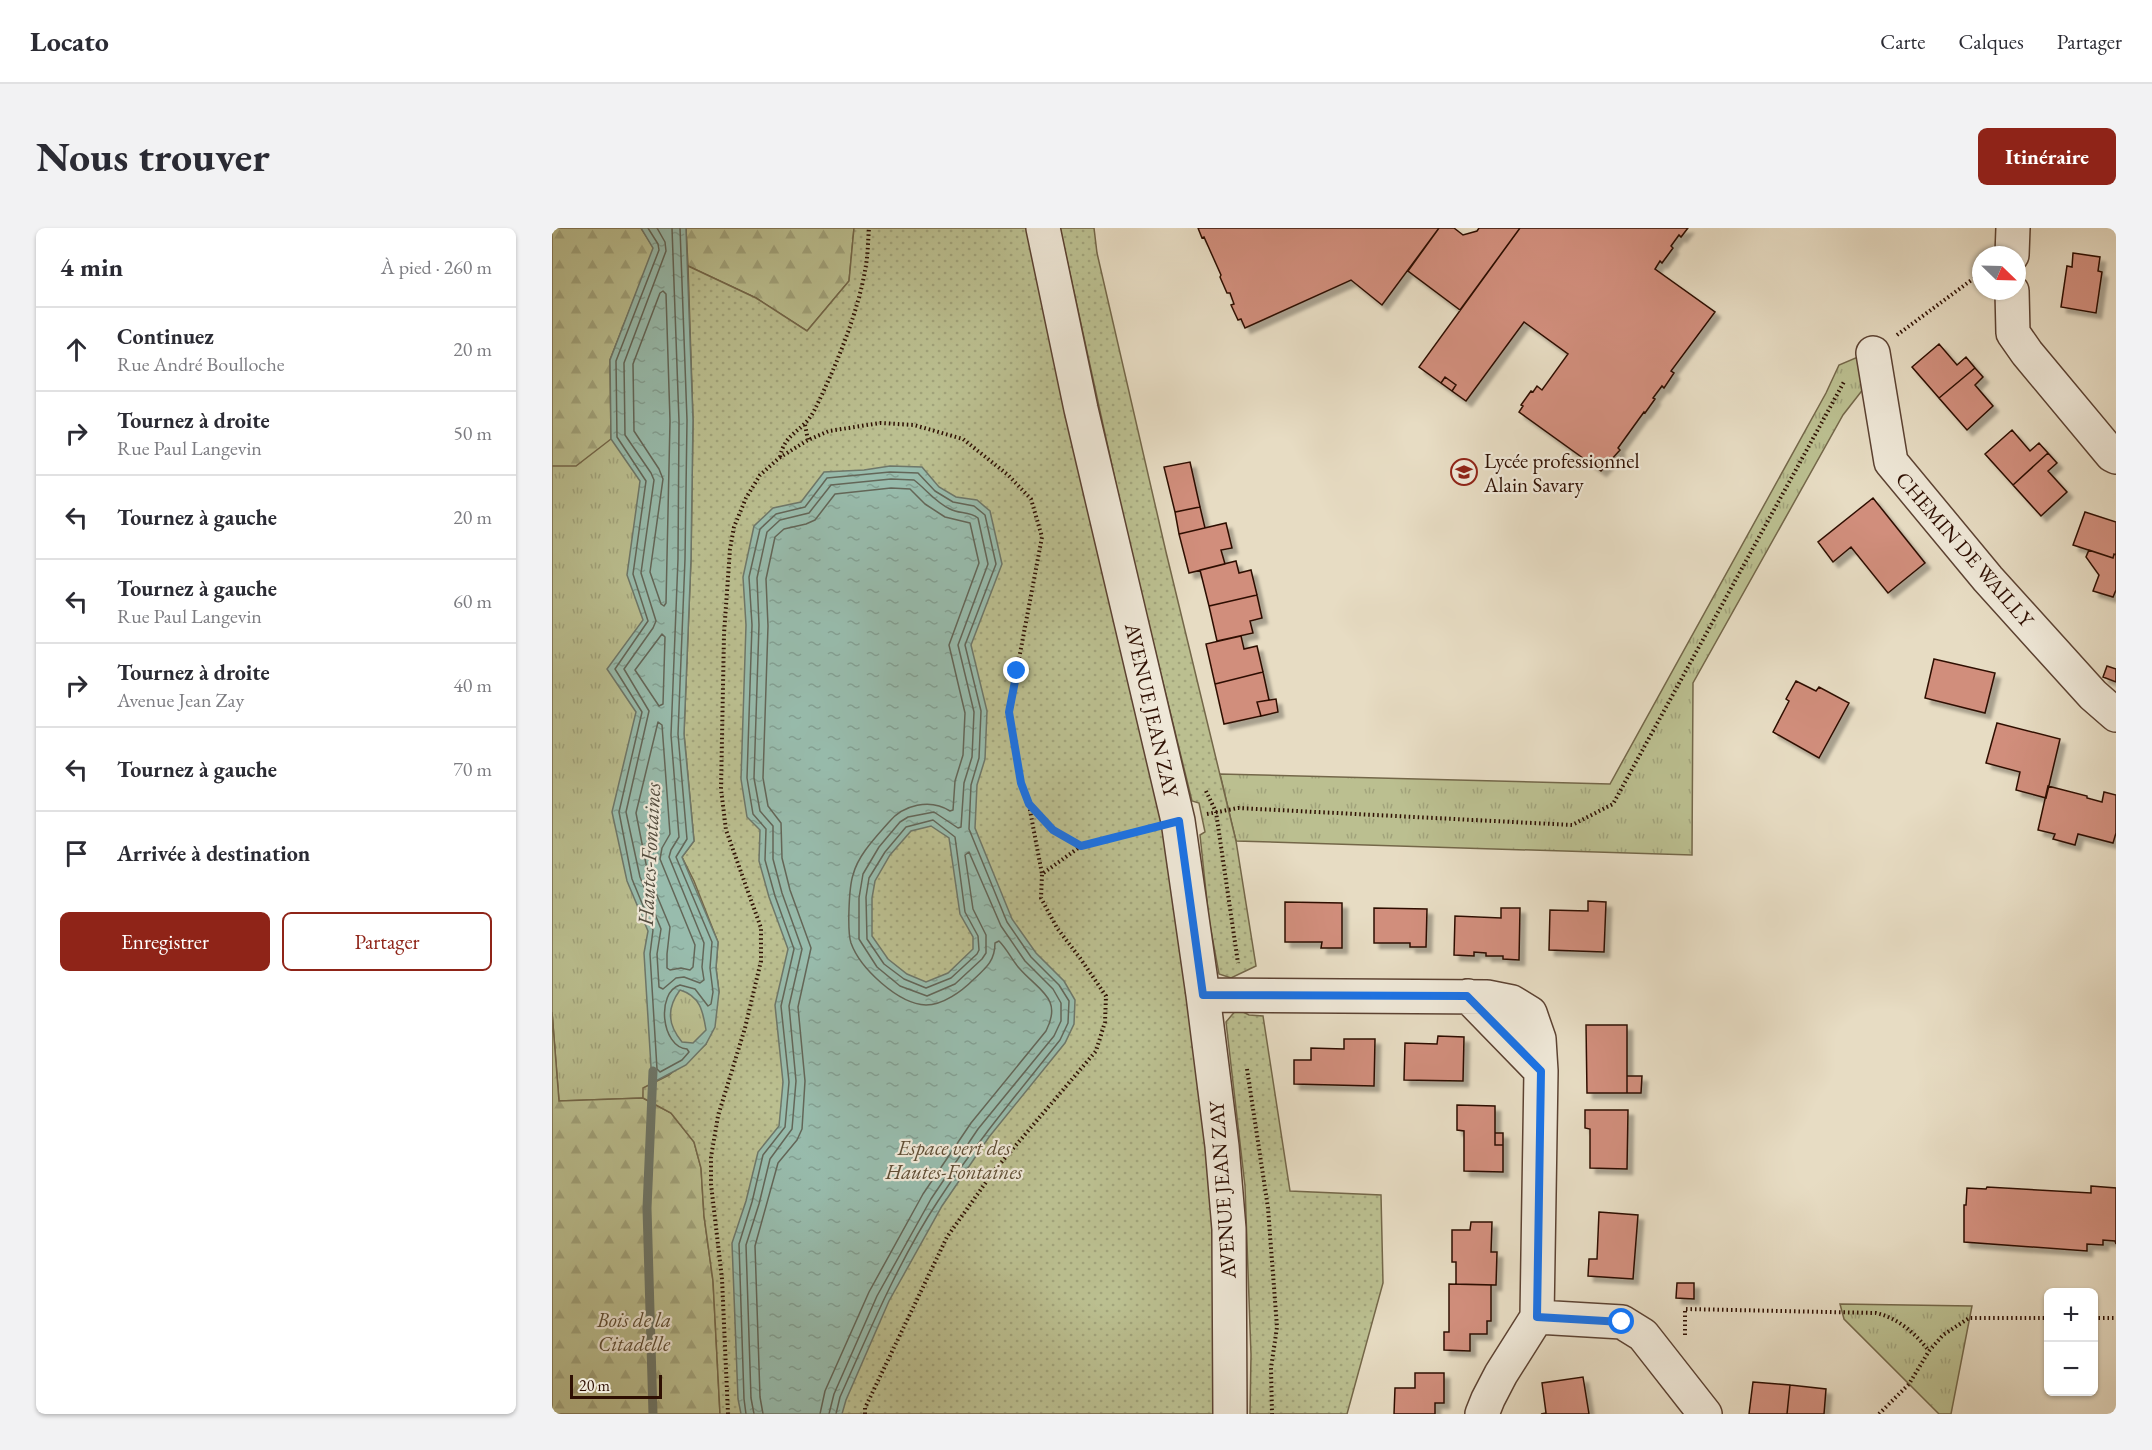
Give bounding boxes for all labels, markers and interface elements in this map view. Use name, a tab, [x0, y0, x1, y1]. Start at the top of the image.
text: Locato	[30, 23, 109, 59]
text: Carte	[1880, 28, 1925, 55]
text: Calques	[1958, 28, 2024, 55]
text: Partager	[2057, 28, 2122, 55]
button: Itinéraire	[1978, 128, 2116, 185]
text: Nous trouver	[36, 129, 270, 184]
north arrow	[1972, 246, 2026, 300]
text: 4 min	[60, 250, 123, 284]
text: À pied · 260 m	[381, 254, 492, 280]
text: Continuez	[117, 322, 214, 351]
icon: ahead	[60, 333, 93, 366]
text: 20 m	[453, 336, 492, 362]
text: Rue André Boulloche	[117, 351, 285, 377]
text: Tournez à droite	[117, 406, 270, 435]
icon: right	[60, 417, 93, 450]
text: 50 m	[453, 420, 492, 446]
text: Rue Paul Langevin	[117, 435, 262, 461]
place label: Lycée professionnel Alain Savary	[1483, 447, 1640, 498]
school or university icon: Lycée professionnel Alain Savary	[1449, 457, 1479, 487]
street label: CHEMIN DE WAILLY	[1890, 466, 2041, 634]
icon: left	[60, 501, 93, 534]
text: Tournez à gauche	[117, 503, 277, 532]
text: 20 m	[453, 504, 492, 530]
text: Tournez à gauche	[117, 574, 277, 603]
icon: left	[60, 585, 93, 618]
text: 60 m	[453, 588, 492, 614]
text: Rue Paul Langevin	[117, 603, 262, 629]
street label: AVENUE JEAN ZAY	[1119, 619, 1186, 801]
route end	[1003, 657, 1029, 683]
text: Tournez à droite	[117, 658, 270, 687]
icon: right	[60, 669, 93, 702]
text: 40 m	[453, 672, 492, 698]
text: Avenue Jean Zay	[117, 687, 244, 713]
icon: left	[60, 753, 93, 786]
text: Tournez à gauche	[117, 755, 277, 784]
text: 70 m	[453, 756, 492, 782]
water label: Hautes-Fontaines	[631, 781, 667, 927]
icon: arrive	[60, 837, 93, 870]
text: Arrivée à destination	[117, 839, 310, 868]
button: Enregistrer	[60, 912, 270, 971]
button: Partager	[282, 912, 492, 971]
street label: AVENUE JEAN ZAY	[1202, 1099, 1242, 1281]
park label: Espace vert des Hautes-Fontaines	[885, 1134, 1023, 1185]
map controls	[2044, 1288, 2098, 1396]
button: +	[2044, 1288, 2098, 1342]
park label: Bois de la Citadelle	[596, 1306, 671, 1357]
route start	[1608, 1308, 1634, 1334]
button: −	[2044, 1342, 2098, 1396]
scale bar	[570, 1372, 662, 1400]
text: 20 m	[579, 1375, 610, 1396]

